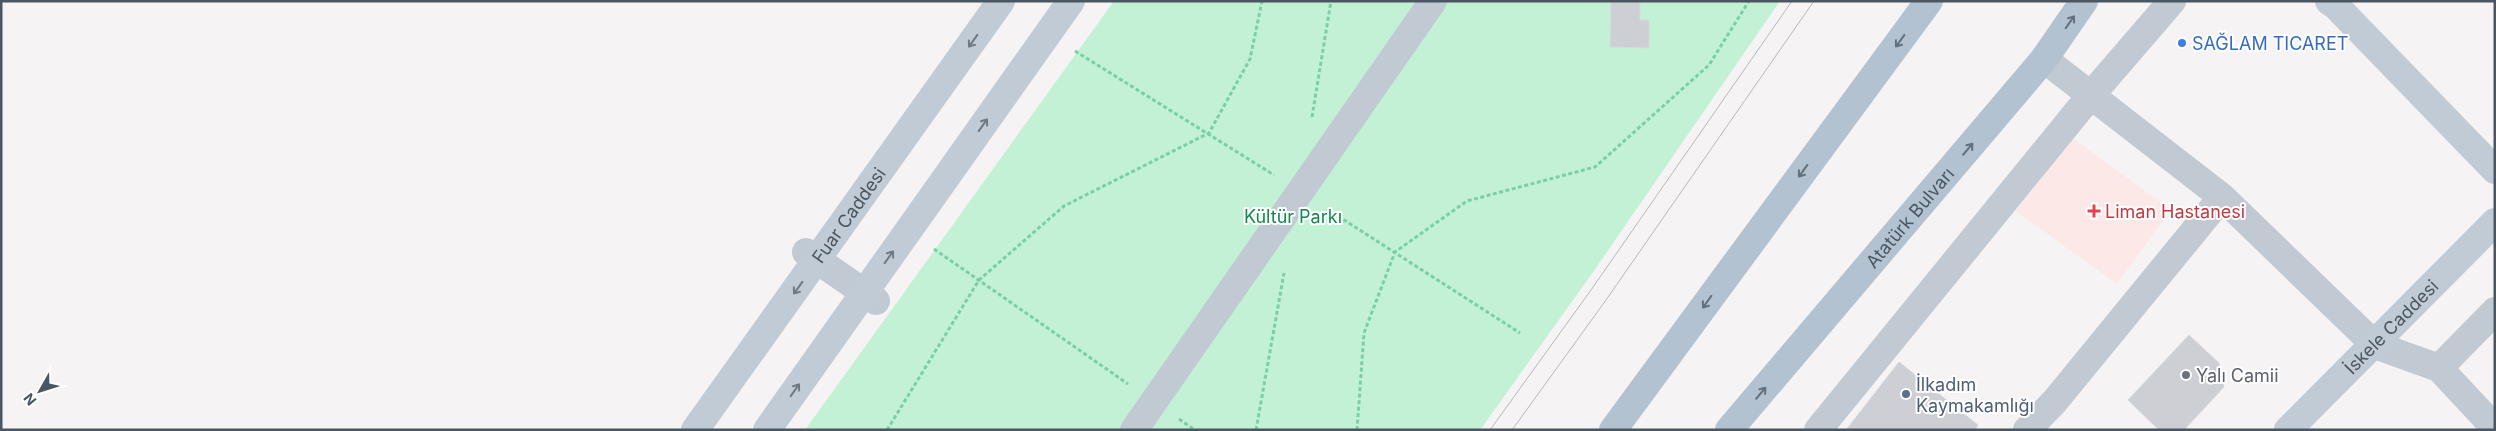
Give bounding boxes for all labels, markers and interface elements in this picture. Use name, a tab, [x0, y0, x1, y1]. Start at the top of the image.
one-way arrow	[2065, 16, 2075, 30]
place label: SAĞLAM TICARET	[2192, 32, 2348, 54]
one-way arrow	[1894, 33, 1905, 47]
one-way arrow	[968, 34, 978, 48]
marker: SAĞLAM TICARET	[2176, 37, 2188, 49]
one-way arrow	[977, 118, 988, 132]
one-way arrow	[1962, 142, 1973, 155]
street label: Fuar Caddesi	[807, 163, 889, 267]
street label: Atatürk Bulvarı	[1861, 163, 1958, 272]
one-way arrow	[1798, 164, 1809, 177]
place label: Liman Hastanesi	[2105, 201, 2245, 222]
marker: Liman Hastanesi	[2087, 204, 2101, 218]
park label: Kültür Parkı	[1244, 206, 1342, 227]
one-way arrow	[884, 250, 894, 264]
street label: İskele Caddesi	[2339, 275, 2442, 378]
one-way arrow	[793, 280, 803, 294]
one-way arrow	[1702, 295, 1712, 309]
place label: Yalı Camii	[2196, 365, 2279, 386]
north arrow	[15, 366, 65, 416]
marker: Yalı Camii	[2180, 369, 2192, 381]
place label: İlkadım Kaymakamlığı	[1916, 373, 2034, 416]
one-way arrow	[790, 383, 800, 397]
one-way arrow	[1755, 386, 1766, 399]
marker: İlkadım Kaymakamlığı	[1900, 388, 1912, 400]
text: N	[20, 390, 39, 409]

